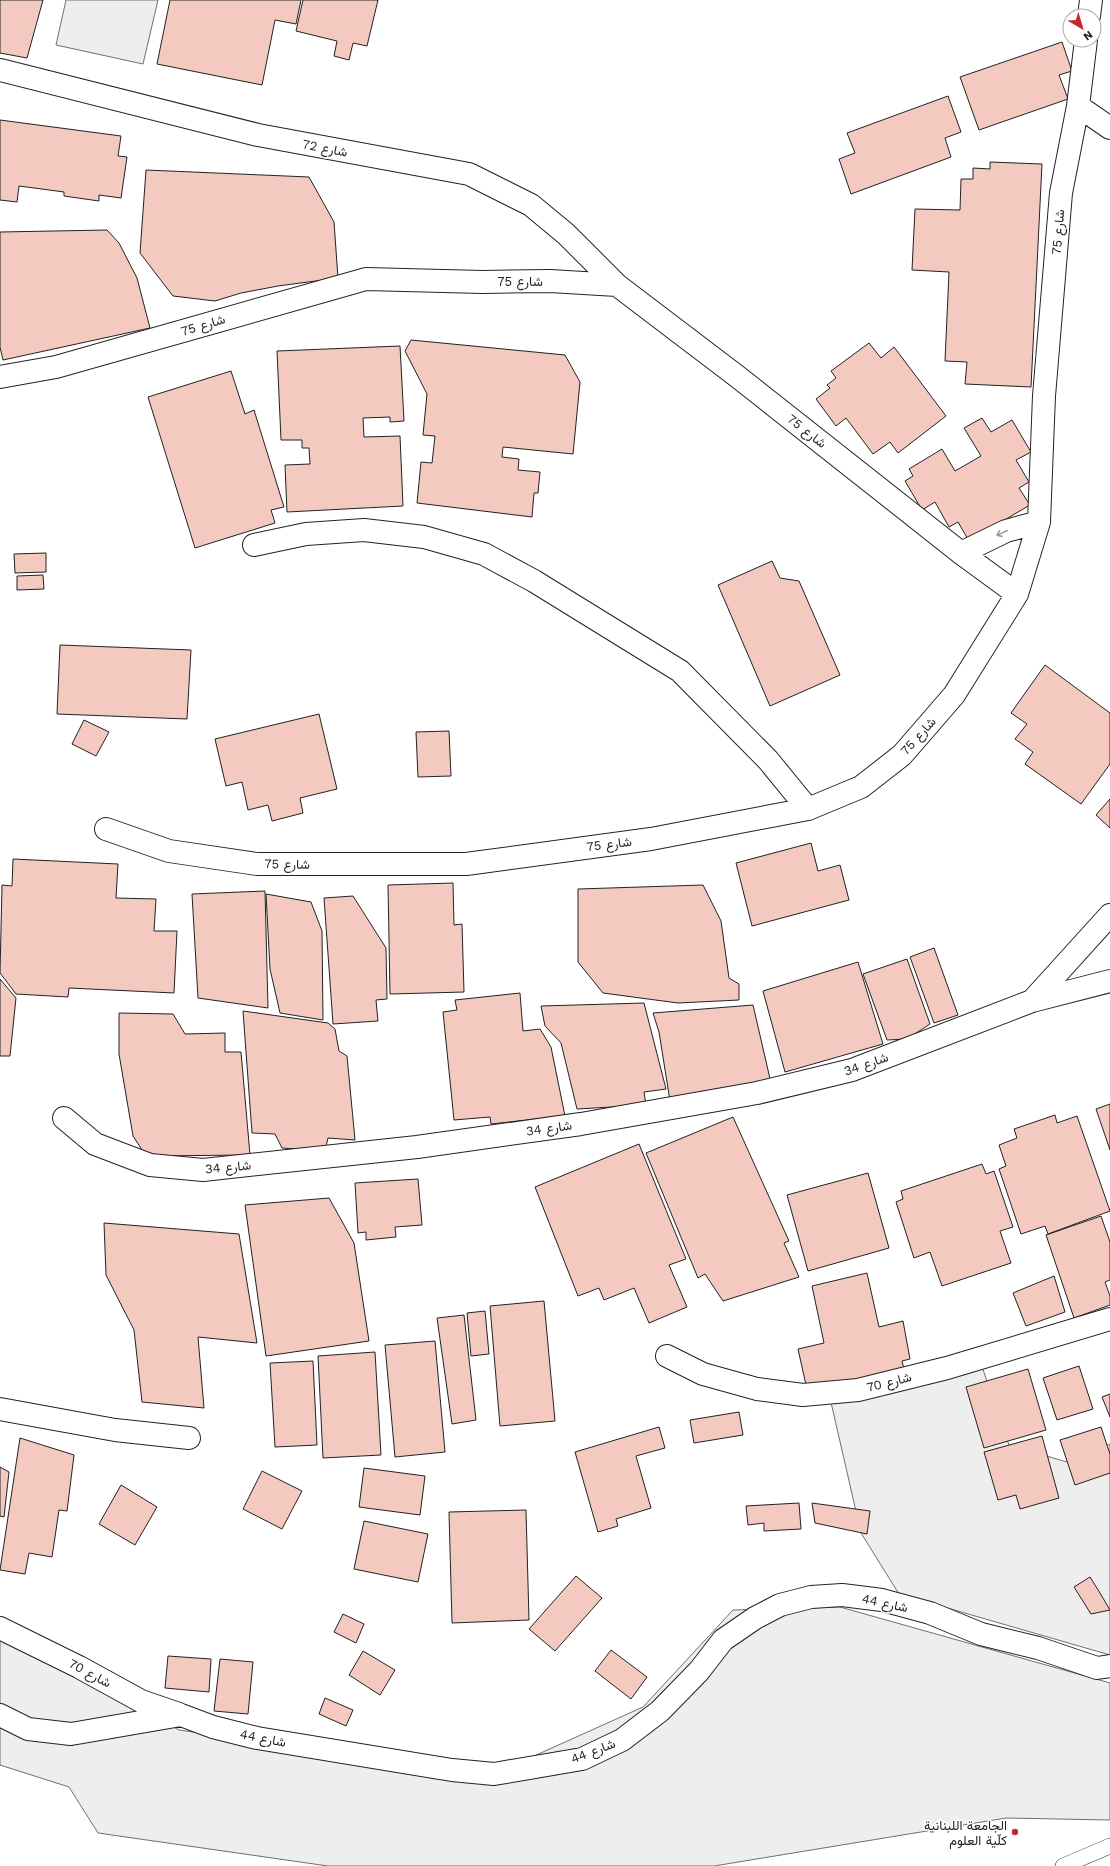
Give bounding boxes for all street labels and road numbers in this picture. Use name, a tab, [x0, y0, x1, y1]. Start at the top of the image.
street label: شارع 72	[301, 136, 349, 162]
street label: شارع 75	[1049, 209, 1069, 255]
street label: شارع 75	[497, 274, 543, 291]
street label: شارع 75	[179, 311, 228, 341]
street label: شارع 75	[783, 411, 830, 452]
street label: شارع 75	[897, 714, 940, 759]
street label: شارع 75	[586, 834, 633, 856]
street label: شارع 75	[264, 856, 310, 874]
street label: شارع 34	[842, 1049, 891, 1080]
street label: شارع 34	[525, 1117, 573, 1141]
street label: شارع 34	[204, 1158, 252, 1178]
street label: شارع 70	[865, 1369, 913, 1397]
street label: شارع 44	[860, 1591, 909, 1617]
street label: شارع 70	[65, 1656, 114, 1692]
street label: شارع 44	[238, 1726, 287, 1752]
street label: شارع 44	[569, 1736, 618, 1768]

